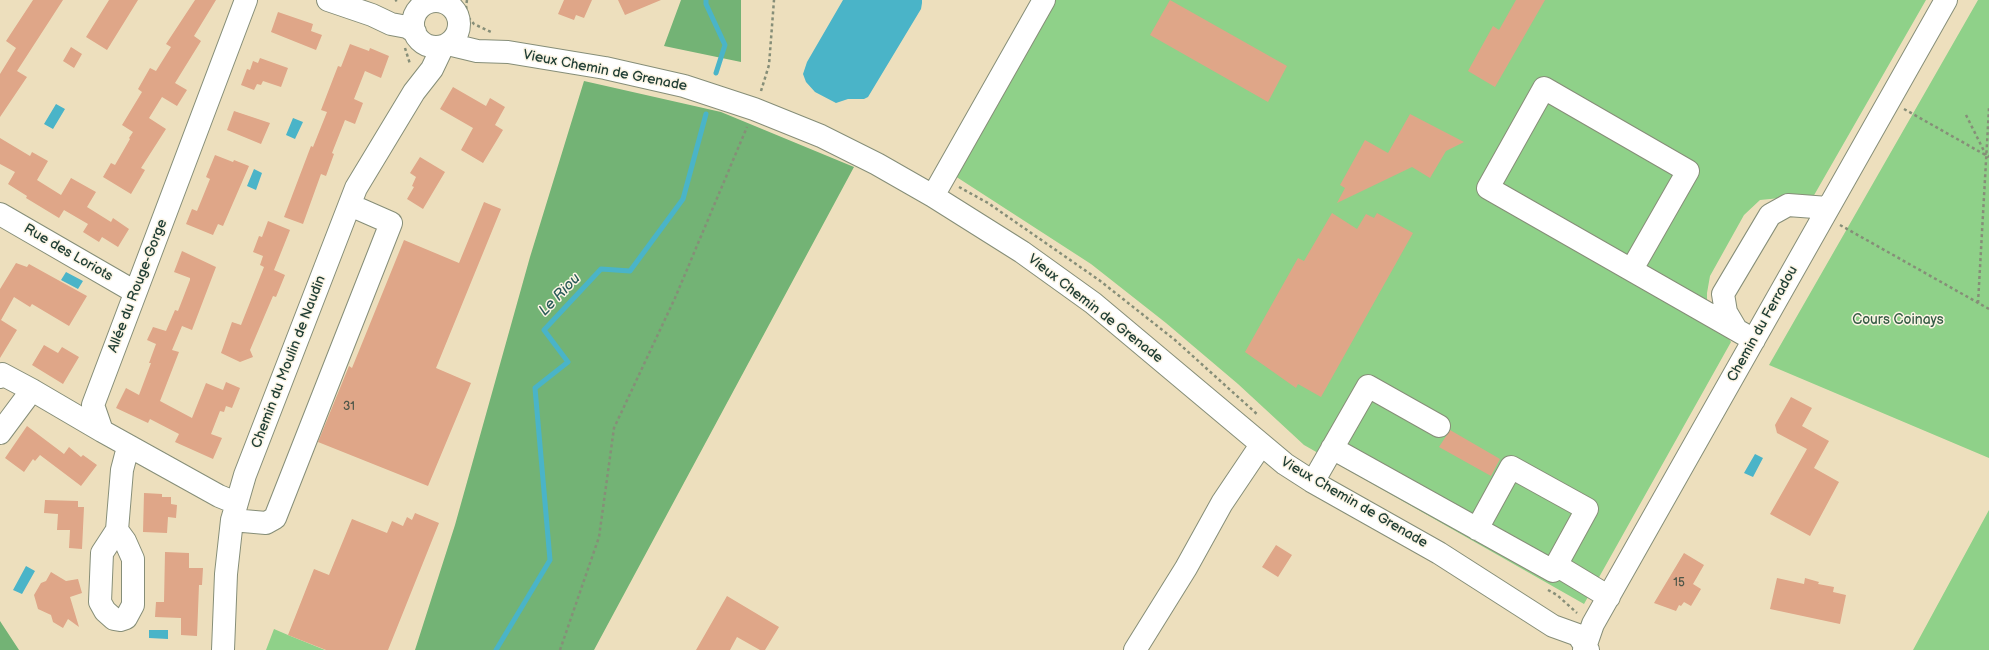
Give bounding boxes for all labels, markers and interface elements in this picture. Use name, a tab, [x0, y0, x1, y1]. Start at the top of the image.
street label: Vieux Chemin de Grenade	[522, 47, 688, 95]
street label: Allée du Rouge-Gorge	[105, 217, 171, 355]
street label: Rue des Loriots	[21, 221, 115, 285]
street label: Vieux Chemin de Grenade	[1024, 251, 1166, 367]
street label: Chemin du Ferradou	[1724, 263, 1802, 385]
water label: Le Riou	[536, 270, 584, 320]
street label: Chemin du Moulin de Naudin	[248, 273, 330, 451]
park label: Cours Coinays	[1852, 312, 1944, 328]
house number: 31	[343, 400, 355, 414]
street label: Vieux Chemin de Grenade	[1278, 454, 1430, 552]
house number: 15	[1673, 576, 1685, 590]

